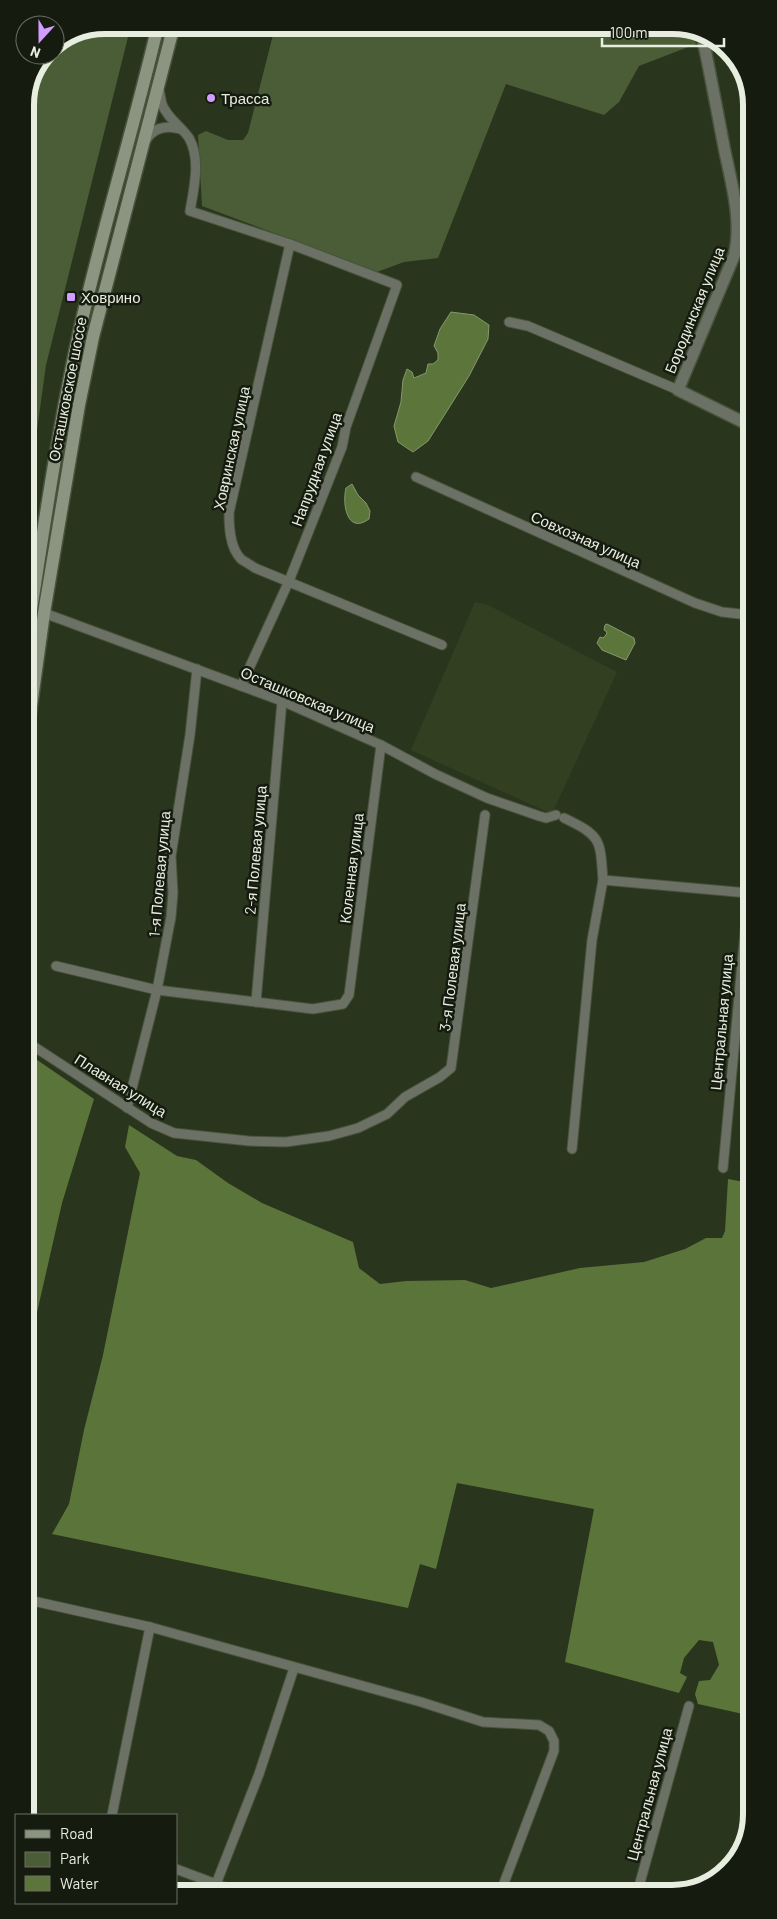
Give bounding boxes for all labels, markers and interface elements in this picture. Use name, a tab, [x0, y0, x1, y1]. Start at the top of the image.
north arrow	[15, 15, 65, 65]
scale bar	[602, 15, 724, 47]
text: 100 m	[610, 23, 648, 41]
text: N	[28, 43, 43, 62]
place label: Трасса	[221, 89, 270, 107]
marker: Трасса	[205, 92, 217, 104]
street label: Бородинская улица	[660, 243, 728, 376]
place label: Ховрино	[81, 288, 141, 306]
marker: Ховрино	[65, 291, 77, 303]
street label: Осташковское шоссе	[44, 315, 90, 463]
street label: Ховринская улица	[209, 384, 253, 512]
street label: Напрудная улица	[287, 409, 345, 529]
street label: Совхозная улица	[528, 507, 644, 572]
street label: Осташковская улица	[238, 663, 378, 736]
street label: 2-я Полевая улица	[240, 784, 270, 915]
street label: 1-я Полевая улица	[145, 809, 174, 938]
street label: Коленная улица	[335, 811, 367, 924]
street label: 3-я Полевая улица	[435, 901, 469, 1032]
street label: Центральная улица	[706, 952, 736, 1091]
street label: Плавная улица	[72, 1050, 171, 1121]
street label: Центральная улица	[623, 1725, 676, 1862]
legend	[15, 1814, 178, 1904]
text: Road	[60, 1824, 93, 1842]
text: Park	[60, 1849, 90, 1867]
text: Water	[60, 1874, 99, 1892]

